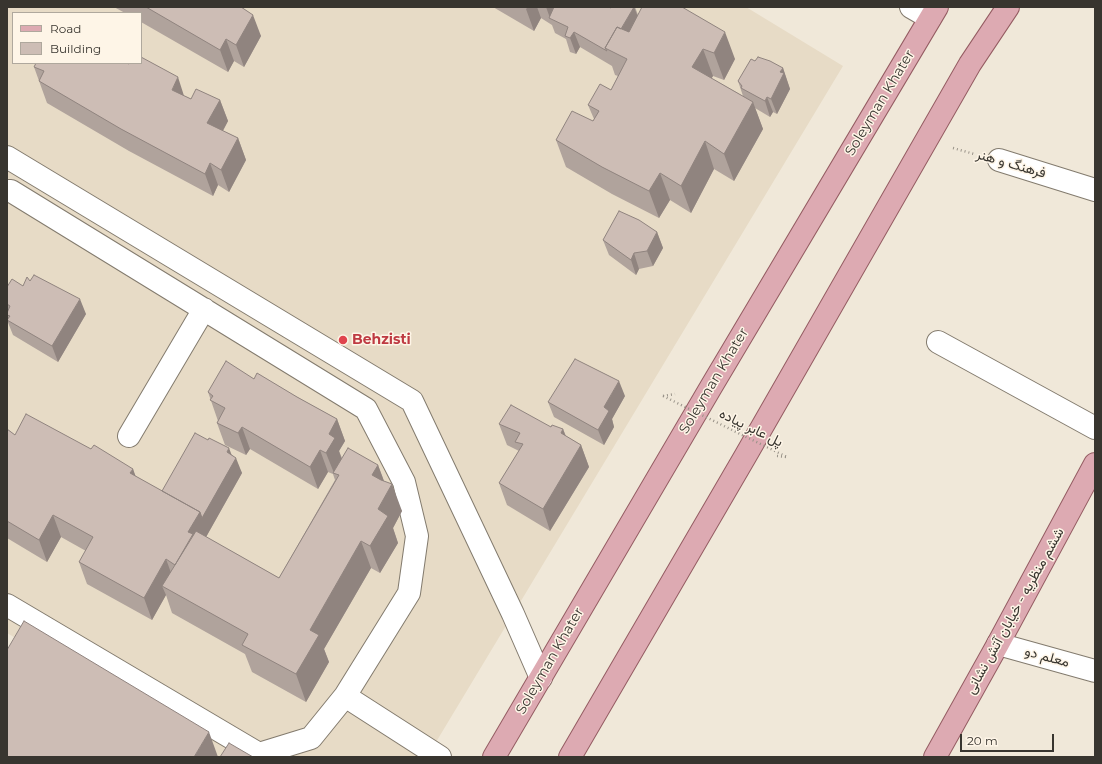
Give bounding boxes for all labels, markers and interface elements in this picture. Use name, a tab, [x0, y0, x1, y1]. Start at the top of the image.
legend	[12, 12, 142, 64]
text: Road	[50, 21, 81, 36]
text: Building	[50, 41, 101, 56]
street label: Soleyman Khater	[842, 47, 918, 159]
street label: فرهنگ و هنر	[974, 146, 1048, 182]
street label: Soleyman Khater	[676, 325, 752, 437]
place label: Behzisti	[352, 332, 411, 348]
marker: Behzisti	[337, 334, 349, 346]
street label: پل عابر پیاده	[716, 405, 786, 451]
street label: ششم منظریه - خیابان آتش نشانی	[962, 525, 1068, 697]
street label: Soleyman Khater	[513, 605, 587, 717]
street label: معلم دو	[1023, 643, 1071, 671]
scale bar	[962, 726, 1056, 752]
text: 20 m	[967, 733, 998, 748]

